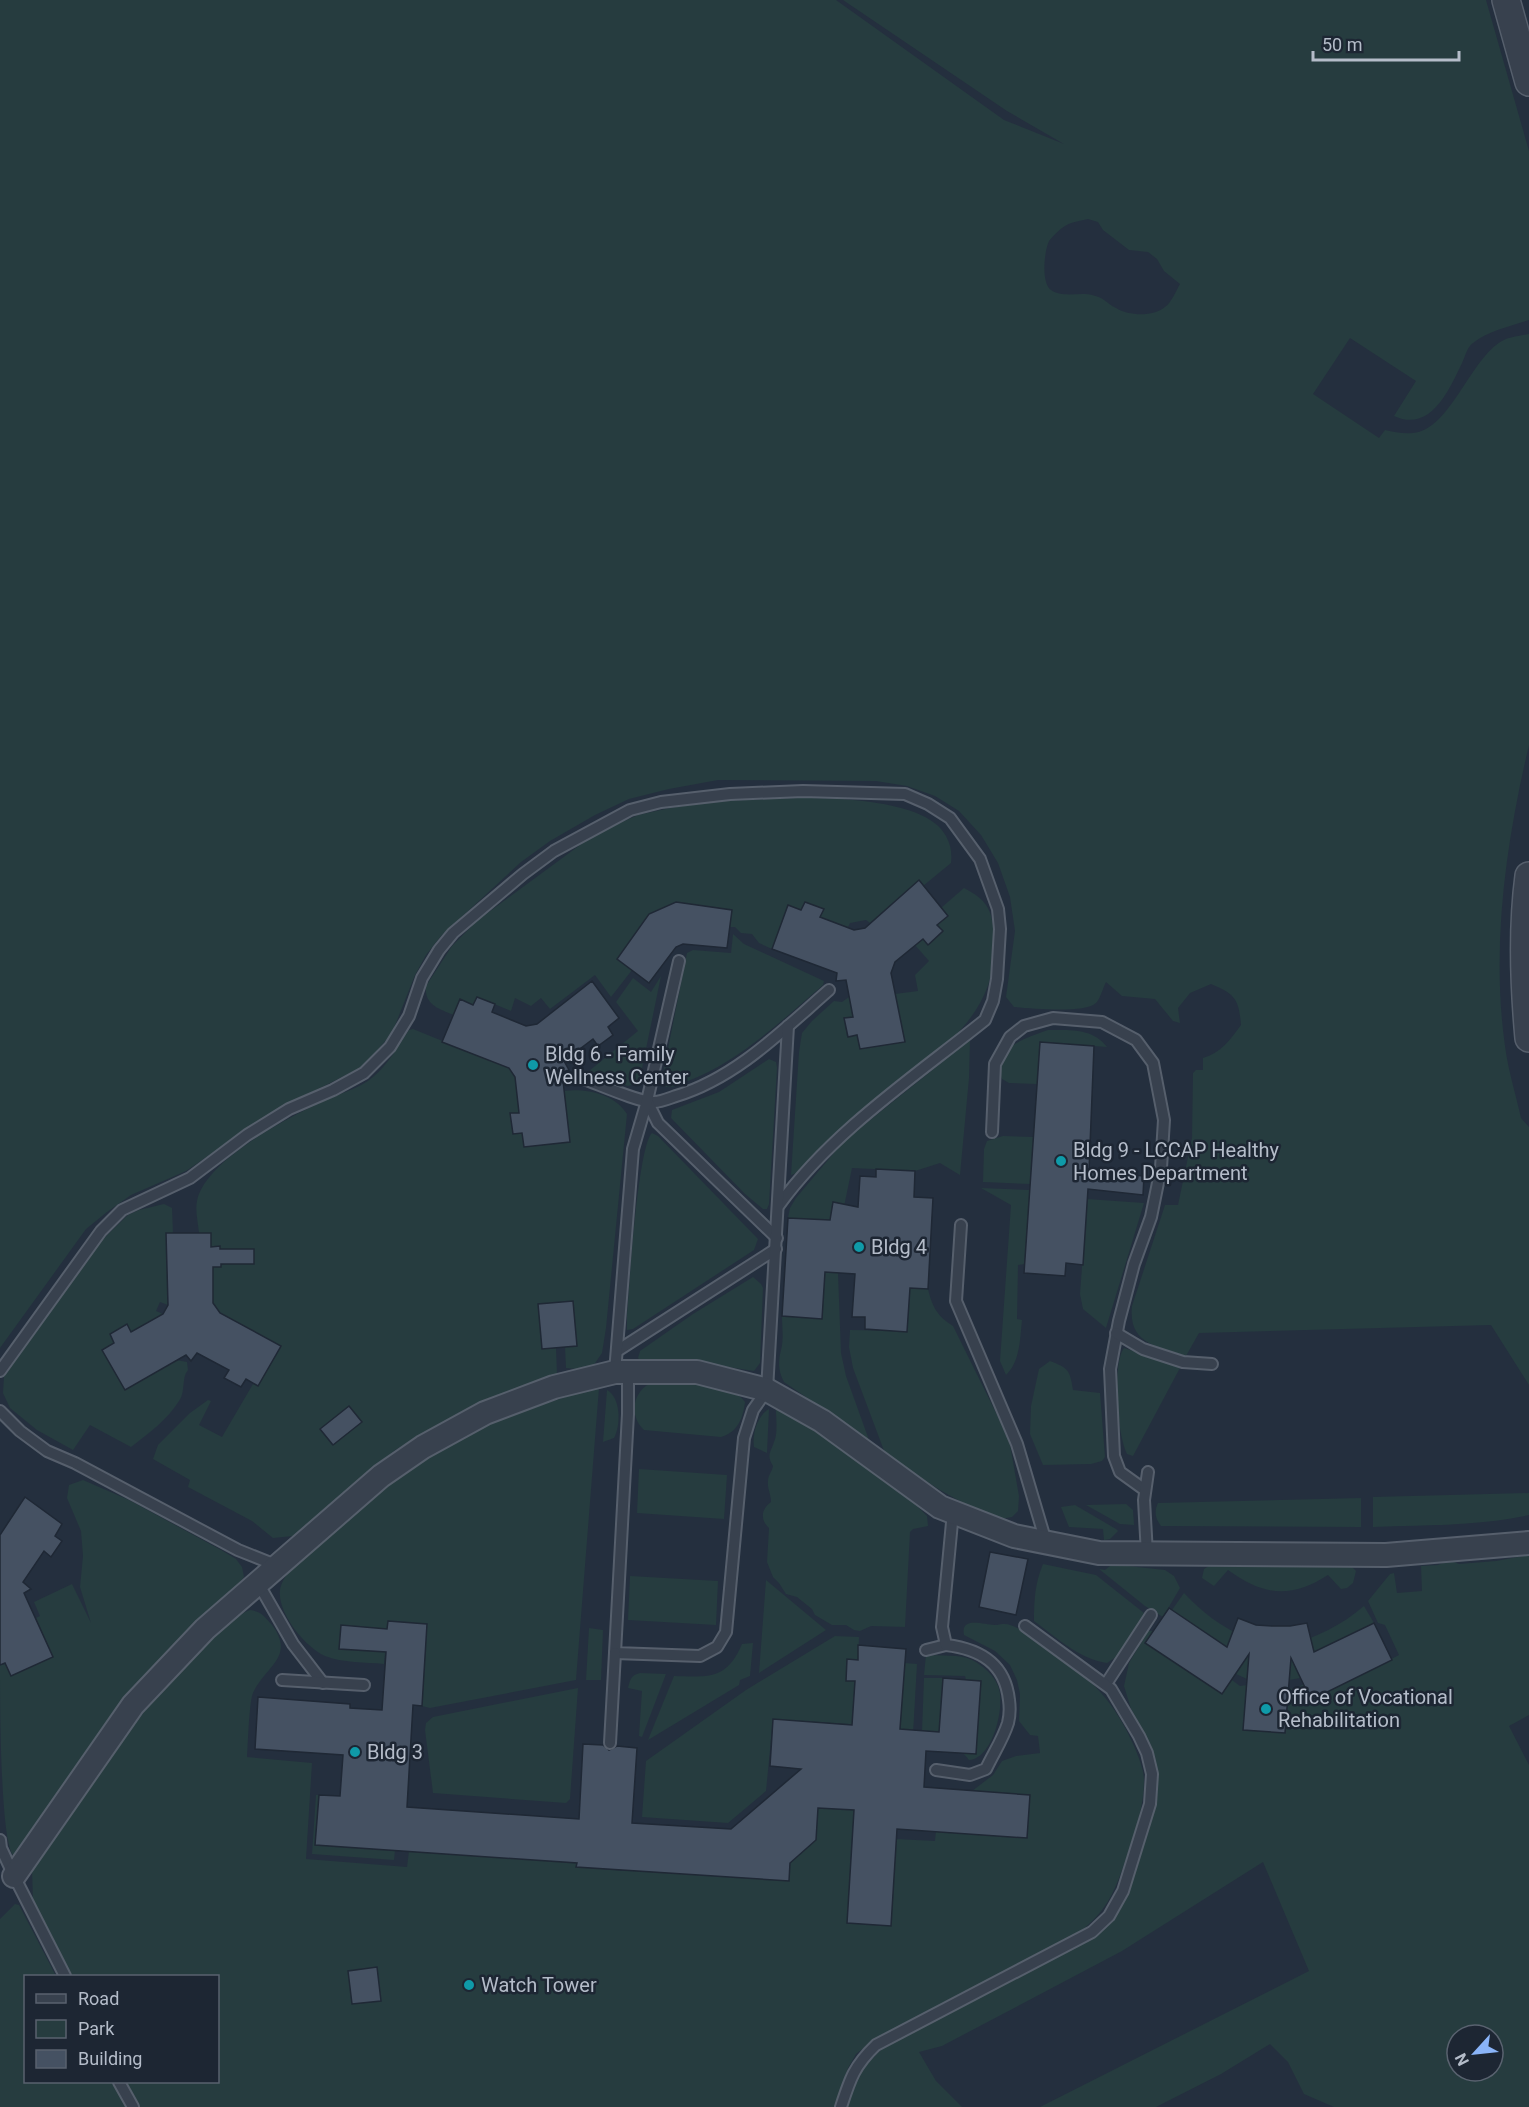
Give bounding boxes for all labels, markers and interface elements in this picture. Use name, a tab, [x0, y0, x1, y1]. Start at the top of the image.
scale bar	[1313, 24, 1458, 62]
text: 50 m	[1322, 34, 1362, 55]
place label: Bldg 6 - Family Wellness Center	[545, 1042, 689, 1089]
marker: Bldg 6 - Family Wellness Center	[526, 1058, 540, 1072]
place label: Bldg 9 - LCCAP Healthy Homes Department	[1073, 1138, 1279, 1185]
marker: Bldg 9 - LCCAP Healthy Homes Department	[1054, 1154, 1068, 1168]
place label: Bldg 4	[871, 1235, 927, 1259]
marker: Bldg 4	[852, 1240, 866, 1254]
place label: Office of Vocational Rehabilitation	[1278, 1685, 1453, 1732]
marker: Office of Vocational Rehabilitation	[1259, 1702, 1273, 1716]
place label: Bldg 3	[367, 1740, 423, 1764]
marker: Bldg 3	[348, 1745, 362, 1759]
place label: Watch Tower	[481, 1973, 597, 1997]
legend	[24, 1975, 219, 2083]
marker: Watch Tower	[462, 1978, 476, 1992]
text: Road	[78, 1988, 119, 2009]
text: Park	[78, 2018, 115, 2039]
north arrow	[1445, 2023, 1505, 2083]
text: Building	[78, 2048, 142, 2069]
text: N	[1451, 2050, 1473, 2069]

